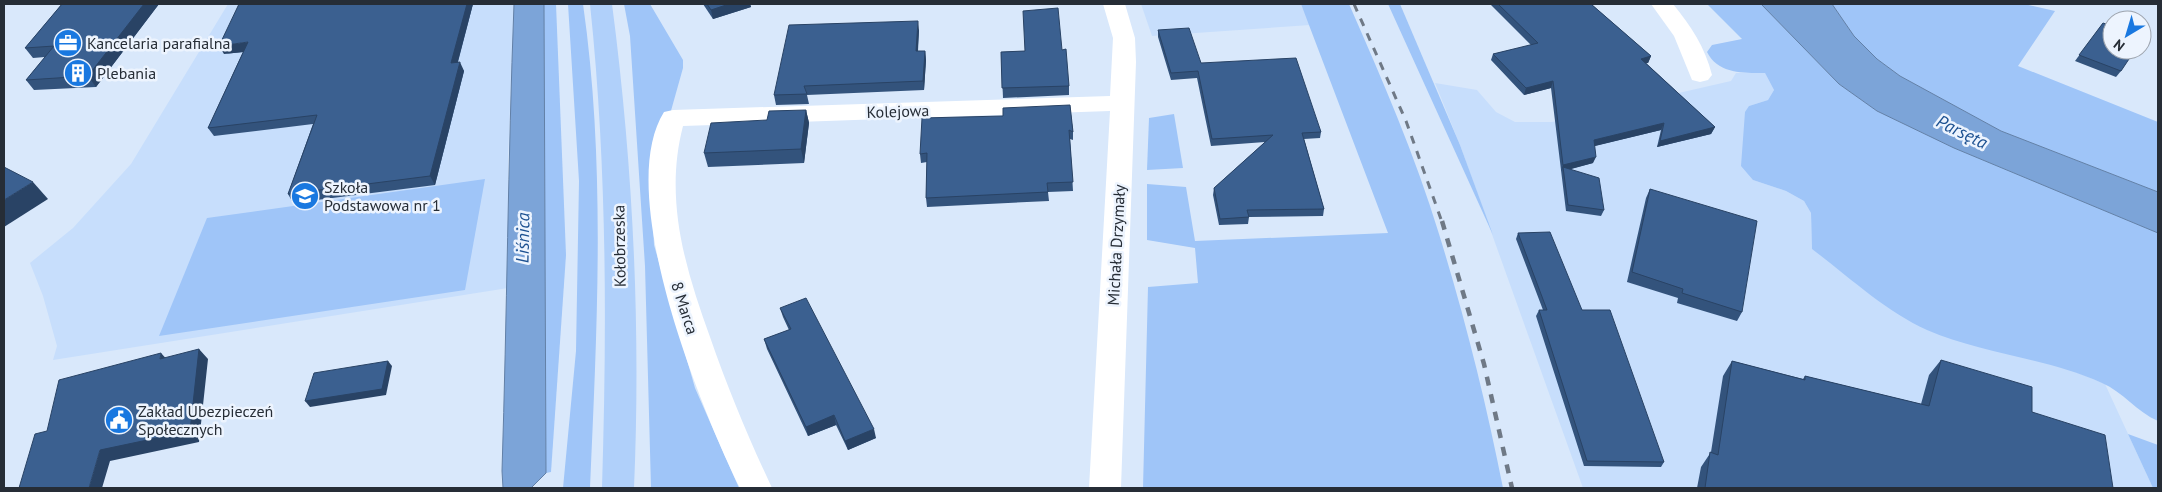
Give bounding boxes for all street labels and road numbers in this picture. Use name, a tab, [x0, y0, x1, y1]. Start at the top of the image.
street label: Kolejowa	[866, 100, 930, 122]
street label: Michała Drzymały	[1103, 183, 1129, 306]
street label: Kołobrzeska	[608, 205, 630, 287]
street label: 8 Marca	[667, 279, 703, 337]

